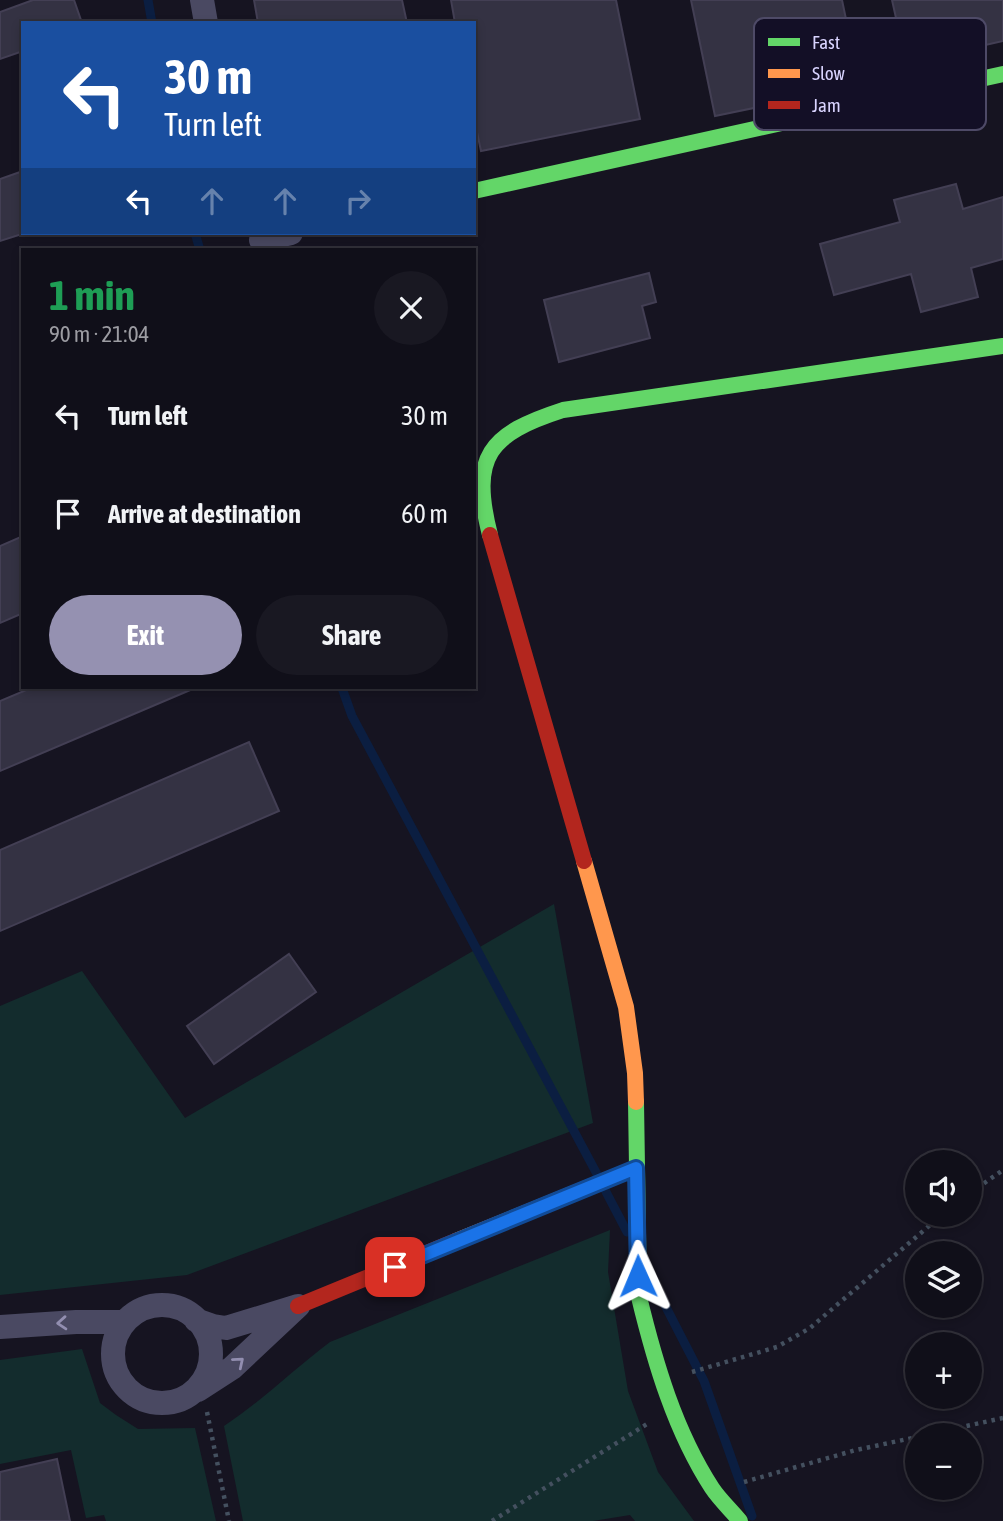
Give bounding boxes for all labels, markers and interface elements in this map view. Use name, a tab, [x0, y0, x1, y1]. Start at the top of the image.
legend	[754, 18, 986, 130]
text: Fast	[812, 31, 840, 53]
text: 30 m	[164, 48, 252, 104]
icon: left	[49, 49, 140, 140]
text: Slow	[812, 62, 846, 84]
text: Jam	[812, 94, 841, 116]
text: Turn left	[164, 106, 262, 143]
icon: left	[120, 182, 158, 220]
icon: ahead	[193, 182, 231, 220]
icon: ahead	[266, 182, 304, 220]
icon: right	[339, 182, 377, 220]
text: 1 min	[49, 271, 135, 319]
button: close	[374, 271, 448, 345]
text: 90 m · 21:04	[49, 321, 149, 347]
icon: left	[49, 397, 87, 435]
text: Turn left	[108, 401, 188, 431]
text: 30 m	[401, 401, 448, 431]
icon: arrive	[49, 495, 87, 533]
text: Arrive at destination	[108, 499, 301, 529]
text: 60 m	[401, 499, 448, 529]
button: Exit	[49, 595, 242, 675]
button: Share	[256, 595, 448, 675]
map controls	[905, 1150, 982, 1500]
button: sound	[905, 1150, 982, 1227]
pin	[365, 1237, 425, 1297]
position arrow	[601, 1239, 675, 1313]
button: layers	[905, 1241, 982, 1318]
icon: arrive	[376, 1248, 414, 1286]
one-way arrow	[57, 1315, 68, 1330]
button: +	[905, 1332, 982, 1409]
one-way arrow	[230, 1358, 243, 1370]
button: −	[905, 1423, 982, 1500]

